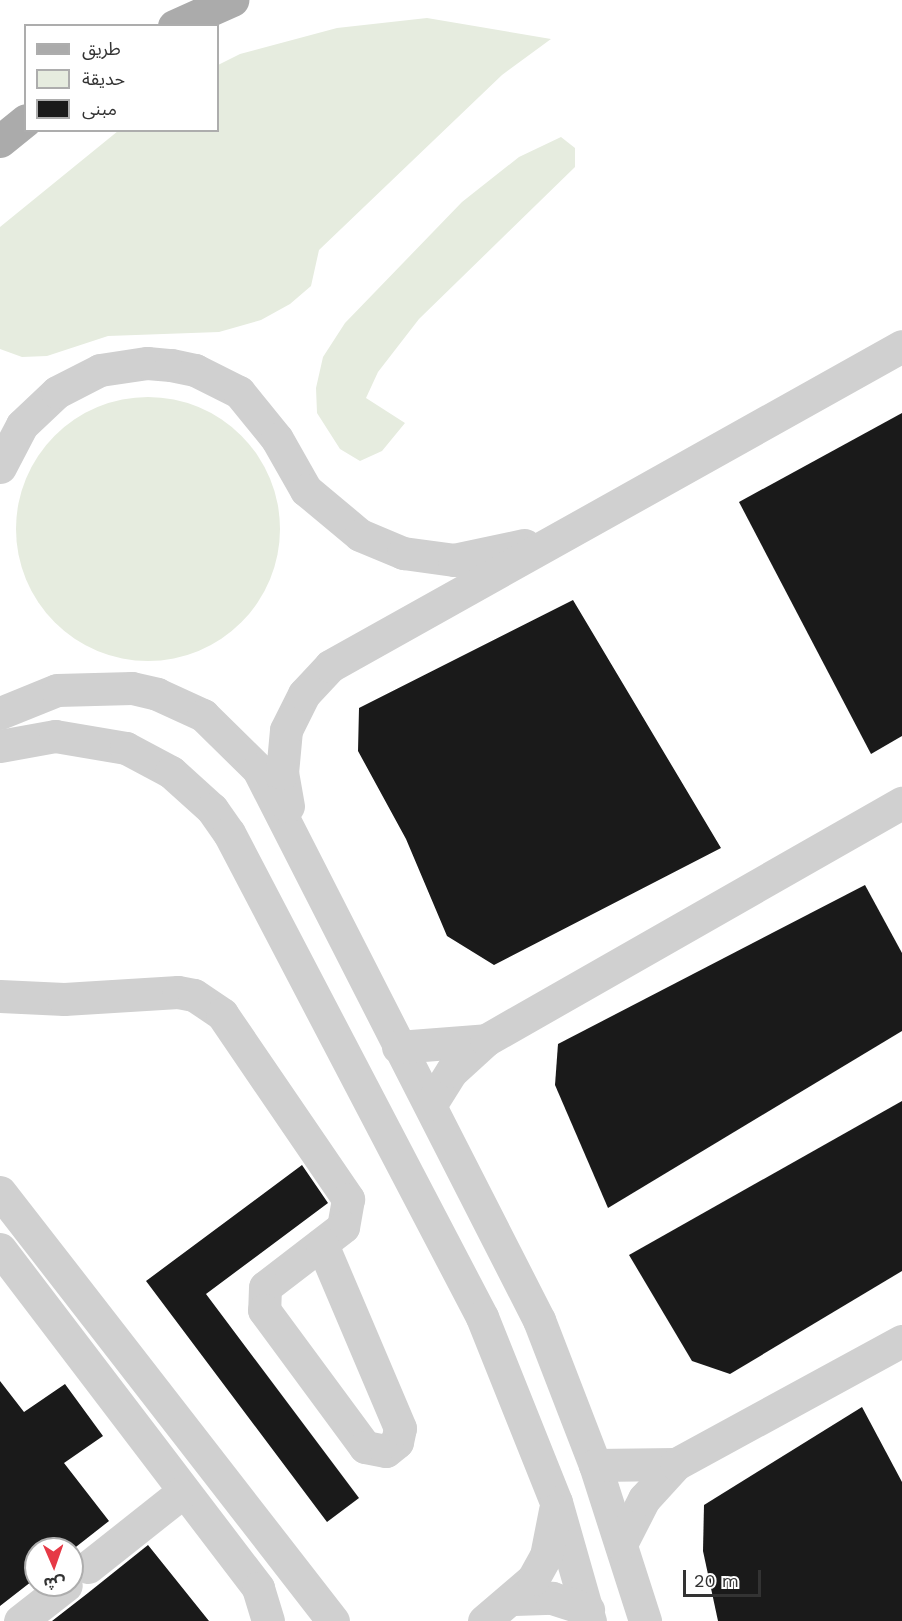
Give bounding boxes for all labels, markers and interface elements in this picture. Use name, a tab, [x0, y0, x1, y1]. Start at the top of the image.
legend	[24, 24, 219, 132]
text: طريق	[82, 38, 121, 59]
text: حديقة	[82, 68, 125, 89]
text: مبنى	[82, 98, 117, 119]
north arrow	[24, 1537, 84, 1597]
scale bar	[686, 1558, 764, 1596]
text: 20 m	[694, 1570, 739, 1591]
text: ش	[43, 1574, 66, 1593]

